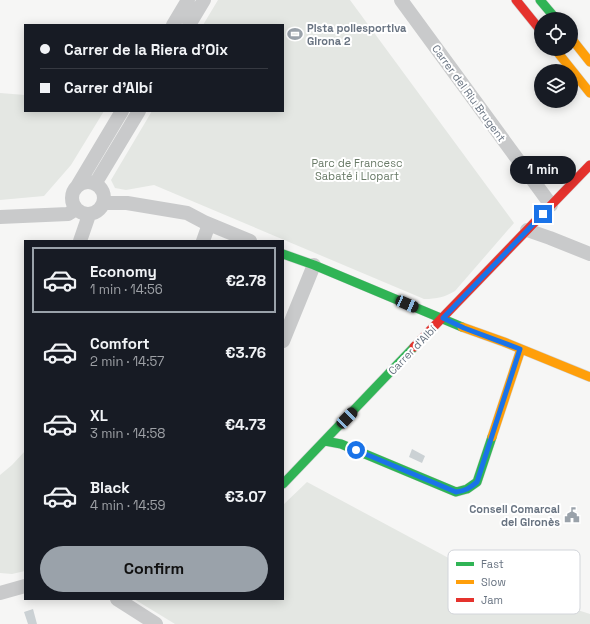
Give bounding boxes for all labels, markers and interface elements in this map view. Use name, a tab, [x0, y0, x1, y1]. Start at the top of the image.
map controls	[534, 12, 578, 108]
button: locate	[534, 12, 578, 56]
place label: Pista poliesportiva Girona 2	[307, 21, 407, 48]
sports icon: Pista poliesportiva Girona 2	[286, 25, 304, 43]
text: Carrer de la Riera d'Oix	[64, 40, 228, 59]
street label: Carrer del Riu Brugent	[429, 42, 509, 144]
button: layers	[534, 64, 578, 108]
text: Carrer d'Albí	[64, 78, 152, 97]
park label: Parc de Francesc Sabaté i Llopart	[311, 156, 403, 183]
callout: 1 min	[510, 156, 576, 184]
text: 1 min	[527, 161, 559, 178]
route end	[534, 205, 552, 223]
icon: car	[42, 262, 78, 298]
text: Economy	[90, 262, 157, 281]
text: €2.78	[226, 271, 266, 290]
text: 1 min · 14:56	[90, 281, 163, 298]
car	[394, 294, 420, 314]
street label: Carrer d'Albí	[385, 322, 439, 378]
icon: car	[42, 334, 78, 370]
text: Comfort	[90, 334, 150, 353]
text: €3.76	[225, 343, 266, 362]
text: 2 min · 14:57	[90, 353, 164, 370]
car	[334, 405, 360, 431]
icon: car	[42, 406, 78, 442]
text: XL	[90, 406, 108, 425]
text: €4.73	[225, 415, 266, 434]
text: 3 min · 14:58	[90, 425, 165, 442]
route start	[347, 441, 365, 459]
icon: car	[42, 478, 78, 514]
text: Black	[90, 478, 130, 497]
text: €3.07	[225, 487, 266, 506]
text: 4 min · 14:59	[90, 497, 166, 514]
place label: Consell Comarcal del Gironès	[469, 502, 560, 529]
public building icon: Consell Comarcal del Gironès	[563, 506, 581, 524]
button: Confirm	[40, 546, 268, 592]
legend	[448, 550, 580, 614]
text: Fast	[481, 557, 504, 571]
text: Slow	[481, 575, 506, 589]
text: Jam	[481, 593, 503, 607]

